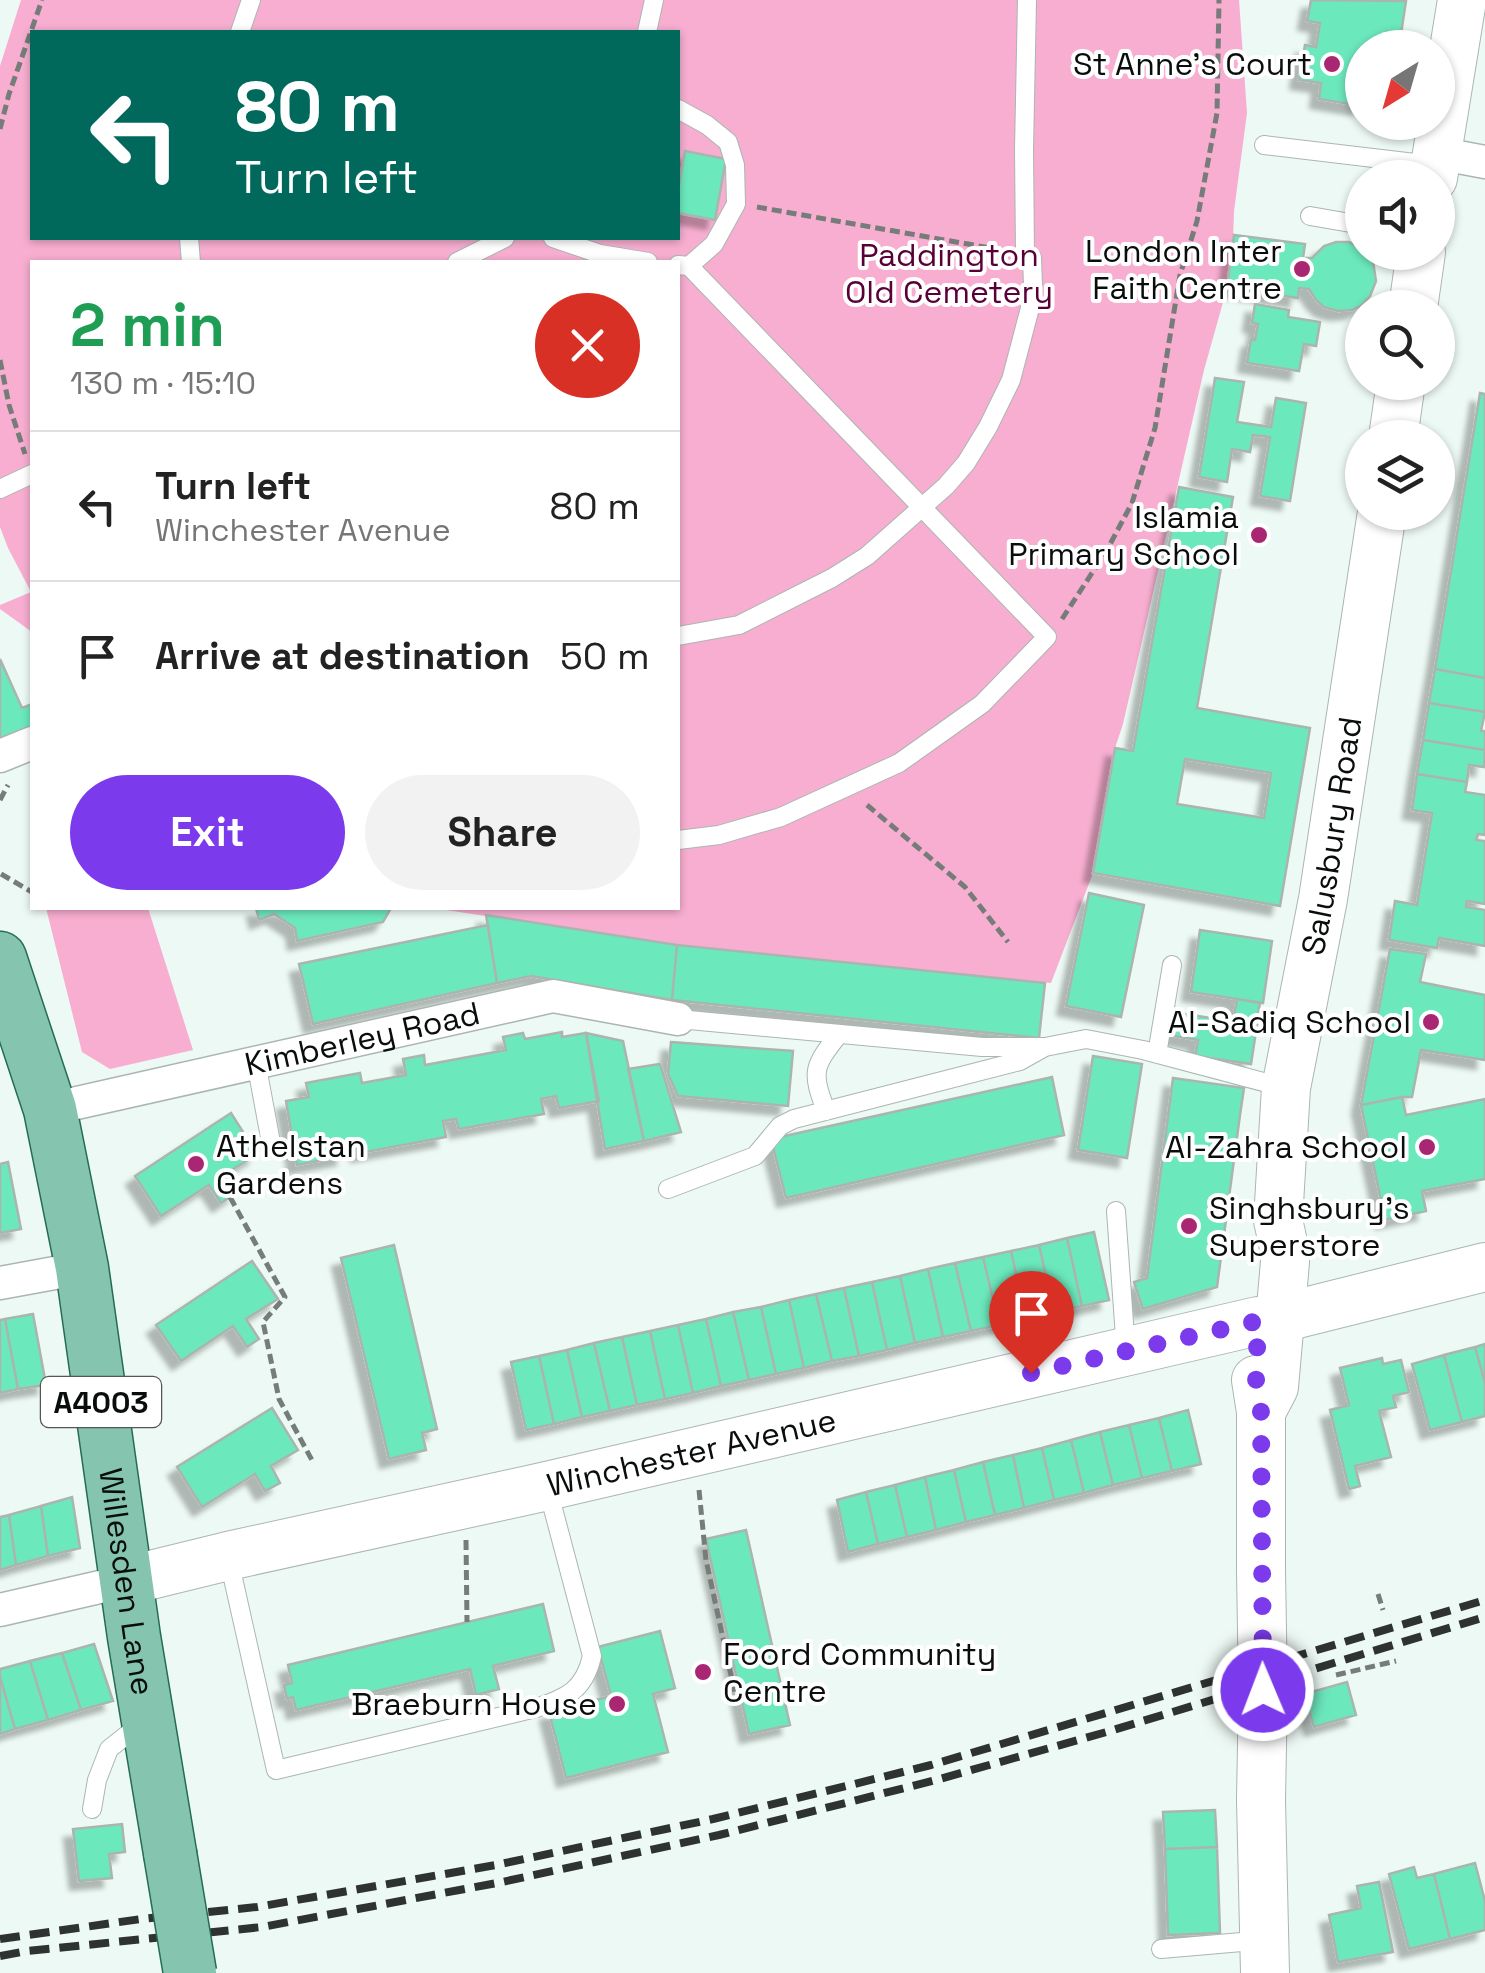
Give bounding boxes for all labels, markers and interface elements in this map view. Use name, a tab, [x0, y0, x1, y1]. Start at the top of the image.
north arrow	[1345, 30, 1455, 140]
map controls	[1345, 30, 1455, 530]
place label: St Anne's Court	[1073, 44, 1312, 84]
marker: St Anne's Court	[1321, 53, 1343, 75]
text: 80 m	[235, 62, 400, 151]
icon: left	[70, 70, 200, 200]
text: Turn left	[235, 149, 418, 206]
button: sound	[1345, 160, 1455, 270]
place label: London Inter Faith Centre	[1085, 231, 1282, 308]
park label: Paddington Old Cemetery	[845, 235, 1053, 312]
marker: London Inter Faith Centre	[1291, 258, 1313, 280]
text: 2 min	[70, 287, 225, 364]
button: search	[1345, 290, 1455, 400]
button: close	[535, 293, 640, 398]
text: 130 m · 15:10	[70, 363, 256, 403]
button: layers	[1345, 420, 1455, 530]
text: Turn left	[155, 462, 311, 510]
icon: left	[70, 479, 125, 534]
text: 80 m	[550, 482, 640, 530]
place label: Islamia Primary School	[1008, 497, 1239, 574]
text: Winchester Avenue	[155, 510, 451, 550]
marker: Islamia Primary School	[1248, 524, 1270, 546]
icon: arrive	[70, 629, 125, 684]
text: Arrive at destination	[155, 632, 530, 680]
text: 50 m	[560, 632, 650, 680]
street label: Salusbury Road	[1292, 714, 1371, 959]
button: Exit	[70, 775, 345, 890]
button: Share	[365, 775, 640, 890]
street label: Kimberley Road	[241, 993, 484, 1085]
place label: Al-Sadiq School	[1168, 1002, 1411, 1042]
marker: Al-Sadiq School	[1420, 1011, 1442, 1033]
place label: Athelstan Gardens	[216, 1126, 366, 1203]
place label: Al-Zahra School	[1165, 1127, 1407, 1167]
marker: Al-Zahra School	[1416, 1136, 1438, 1158]
marker: Athelstan Gardens	[185, 1153, 207, 1175]
place label: Singhsbury's Superstore	[1209, 1188, 1410, 1265]
marker: Singhsbury's Superstore	[1178, 1215, 1200, 1237]
pin	[989, 1271, 1074, 1374]
icon: arrive	[1004, 1286, 1059, 1341]
road number: A4003	[41, 1377, 161, 1427]
street label: Winchester Avenue	[543, 1400, 840, 1505]
street label: Willesden Lane	[90, 1465, 163, 1698]
place label: Foord Community Centre	[723, 1634, 996, 1711]
position arrow	[1211, 1638, 1315, 1742]
marker: Foord Community Centre	[692, 1661, 714, 1683]
place label: Braeburn House	[351, 1684, 597, 1724]
marker: Braeburn House	[606, 1693, 628, 1715]

